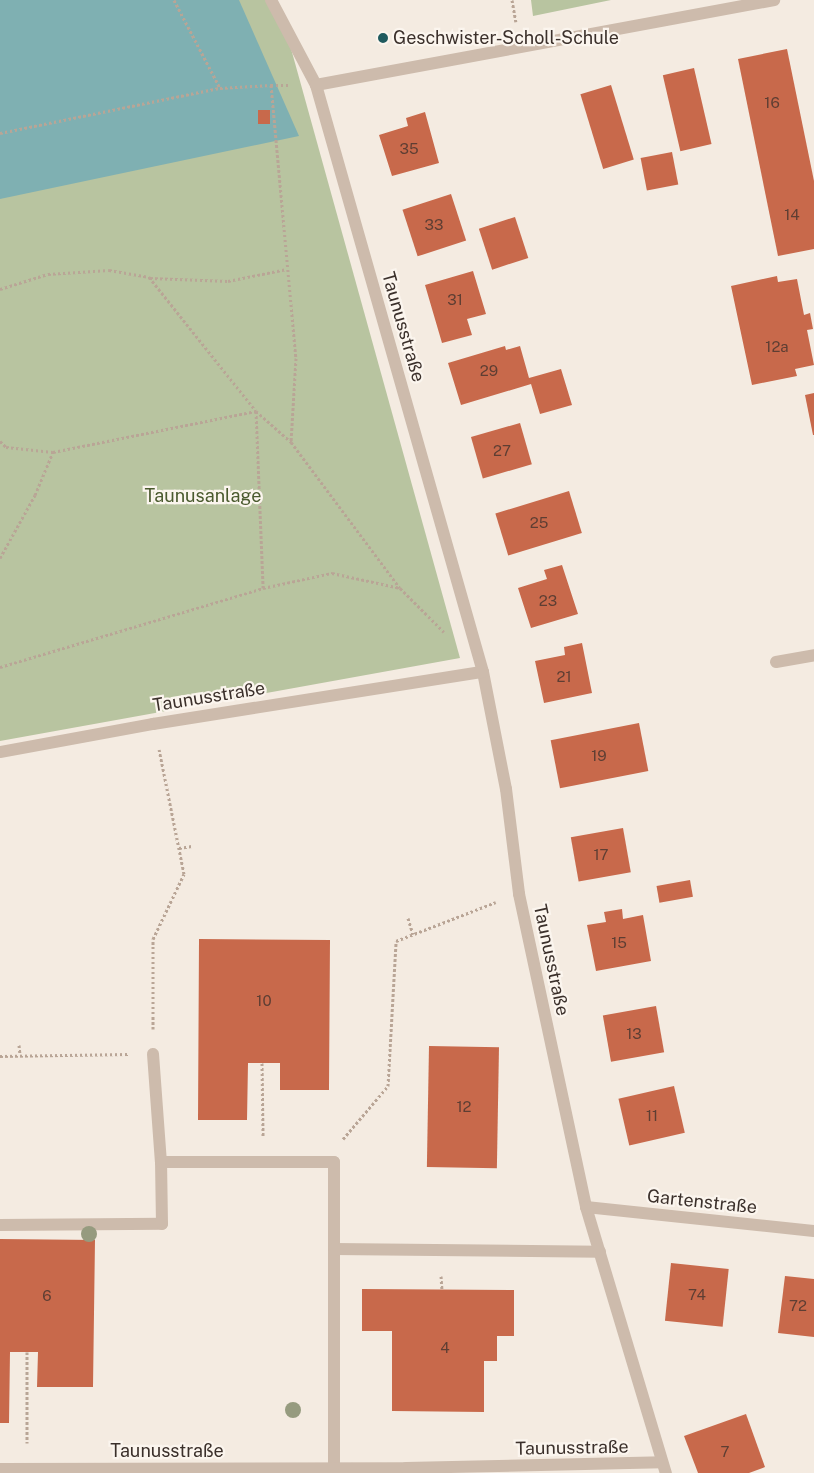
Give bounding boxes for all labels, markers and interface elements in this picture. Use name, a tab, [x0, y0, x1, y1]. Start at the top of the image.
place label: Geschwister-Scholl-Schule	[393, 27, 619, 49]
marker: Geschwister-Scholl-Schule	[377, 32, 389, 44]
house number: 16	[764, 94, 780, 112]
house number: 35	[399, 140, 419, 158]
house number: 14	[784, 206, 800, 224]
house number: 33	[425, 216, 443, 234]
street label: Taunusstraße	[377, 270, 429, 384]
house number: 31	[447, 291, 463, 309]
house number: 12a	[765, 338, 789, 356]
house number: 29	[480, 362, 498, 380]
house number: 27	[493, 442, 511, 460]
park label: Taunusanlage	[145, 485, 261, 507]
house number: 25	[530, 514, 548, 532]
house number: 23	[539, 592, 557, 610]
house number: 21	[556, 668, 572, 686]
street label: Taunusstraße	[151, 677, 267, 717]
house number: 19	[591, 747, 607, 765]
house number: 17	[593, 846, 609, 864]
street label: Taunusstraße	[529, 902, 573, 1018]
house number: 15	[611, 934, 627, 952]
house number: 10	[256, 992, 272, 1010]
house number: 13	[626, 1025, 642, 1043]
house number: 12	[456, 1098, 472, 1116]
house number: 11	[646, 1107, 658, 1125]
street label: Gartenstraße	[646, 1185, 758, 1219]
house number: 74	[688, 1286, 706, 1304]
house number: 6	[42, 1287, 52, 1305]
house number: 72	[789, 1297, 807, 1315]
house number: 4	[440, 1339, 450, 1357]
street label: Taunusstraße	[515, 1436, 629, 1460]
street label: Taunusstraße	[110, 1440, 224, 1462]
house number: 7	[720, 1443, 730, 1461]

